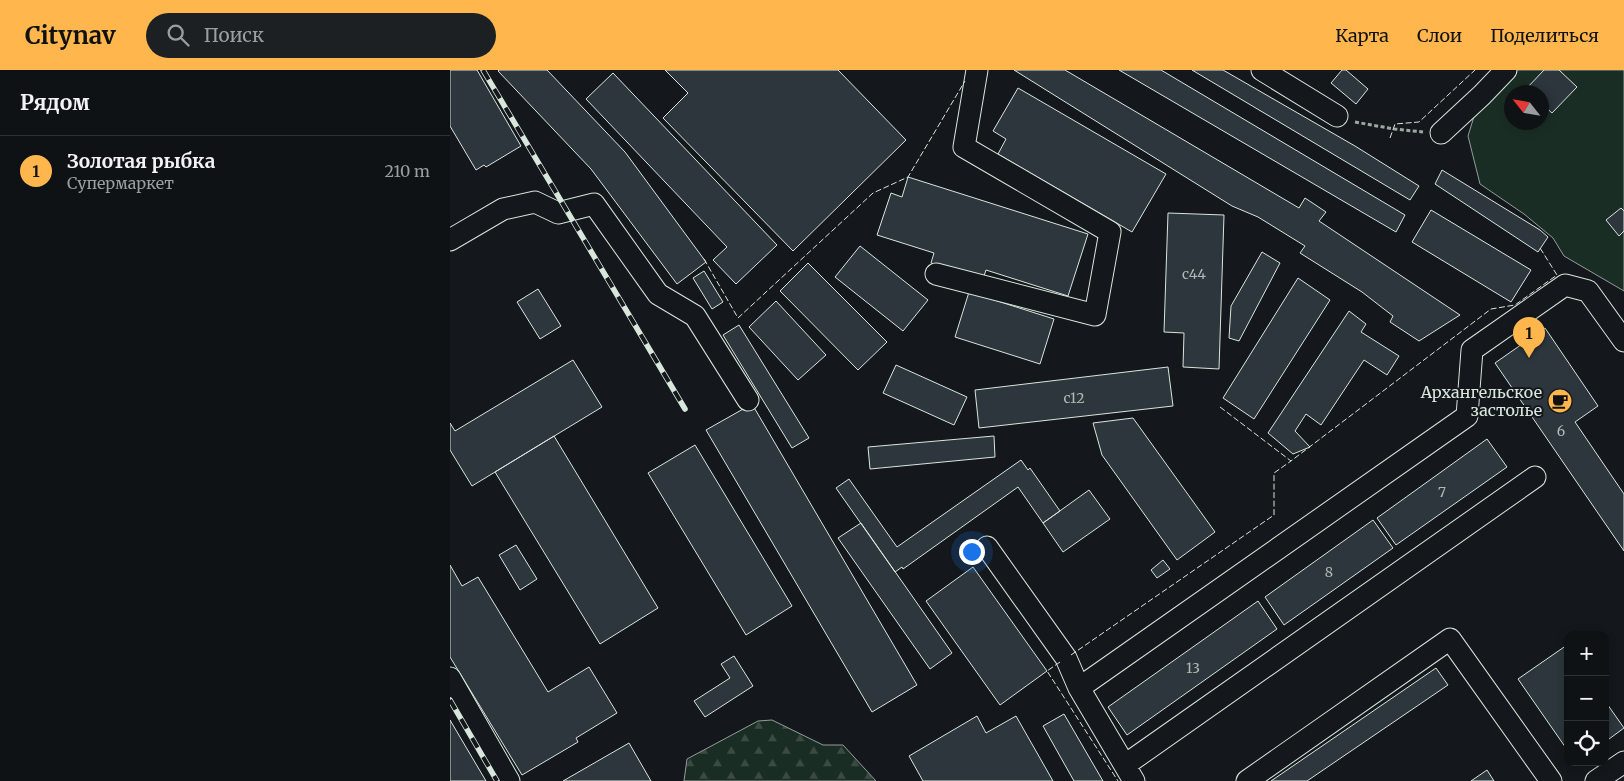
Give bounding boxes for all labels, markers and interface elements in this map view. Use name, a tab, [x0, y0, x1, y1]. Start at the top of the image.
search box	[146, 13, 496, 58]
text: Citynav	[25, 20, 116, 51]
icon: search	[164, 21, 192, 49]
text: Поиск	[204, 23, 264, 47]
text: Карта	[1335, 24, 1389, 47]
text: Слои	[1417, 24, 1462, 47]
text: Поделиться	[1490, 24, 1599, 47]
north arrow	[1504, 85, 1549, 130]
text: Рядом	[20, 89, 90, 116]
text: Золотая рыбка	[67, 149, 215, 173]
text: 1	[32, 161, 40, 181]
text: 210 m	[385, 161, 430, 181]
text: Супермаркет	[67, 173, 174, 193]
house number: с44	[1182, 265, 1206, 283]
pin: 1	[1513, 317, 1545, 358]
place label: Архангельское застолье	[1420, 382, 1542, 420]
cafe icon: Архангельское застолье	[1547, 388, 1573, 414]
house number: с12	[1063, 389, 1085, 407]
house number: 6	[1557, 422, 1565, 440]
house number: 7	[1438, 483, 1446, 501]
your location	[959, 539, 985, 565]
house number: 8	[1325, 563, 1333, 581]
map controls	[1564, 631, 1609, 766]
button: +	[1564, 631, 1609, 676]
house number: 13	[1186, 659, 1200, 677]
button: −	[1564, 676, 1609, 721]
button: locate	[1564, 721, 1609, 766]

